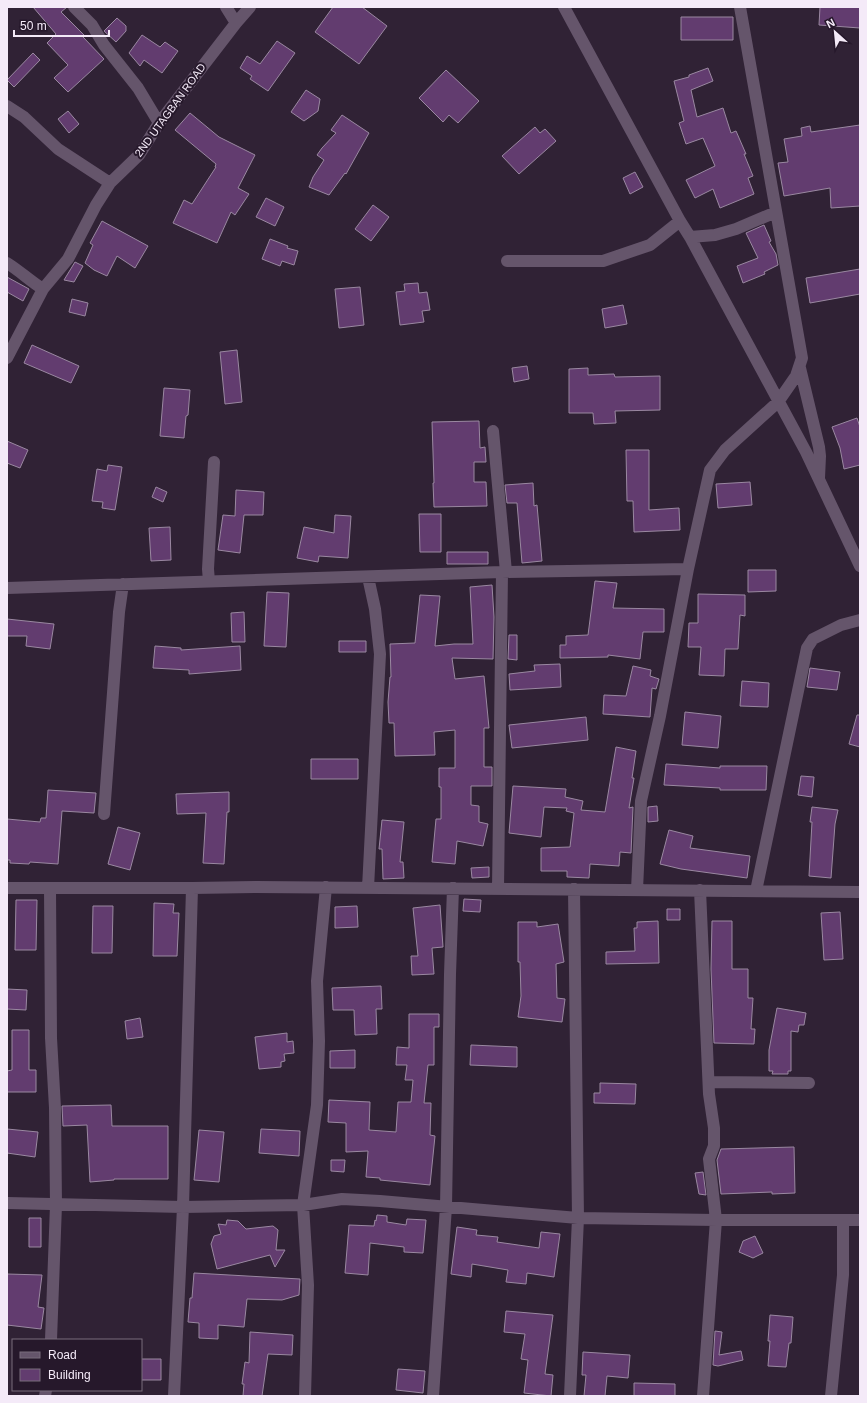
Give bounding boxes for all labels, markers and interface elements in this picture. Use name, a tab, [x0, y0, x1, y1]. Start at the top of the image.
scale bar	[14, 12, 109, 38]
north arrow	[815, 12, 855, 52]
text: N	[824, 16, 837, 30]
text: 50 m	[20, 19, 47, 33]
street label: 2ND UTAGBAN ROAD	[132, 61, 208, 159]
legend	[12, 1339, 142, 1391]
text: Road	[48, 1348, 77, 1362]
text: Building	[48, 1368, 91, 1382]

